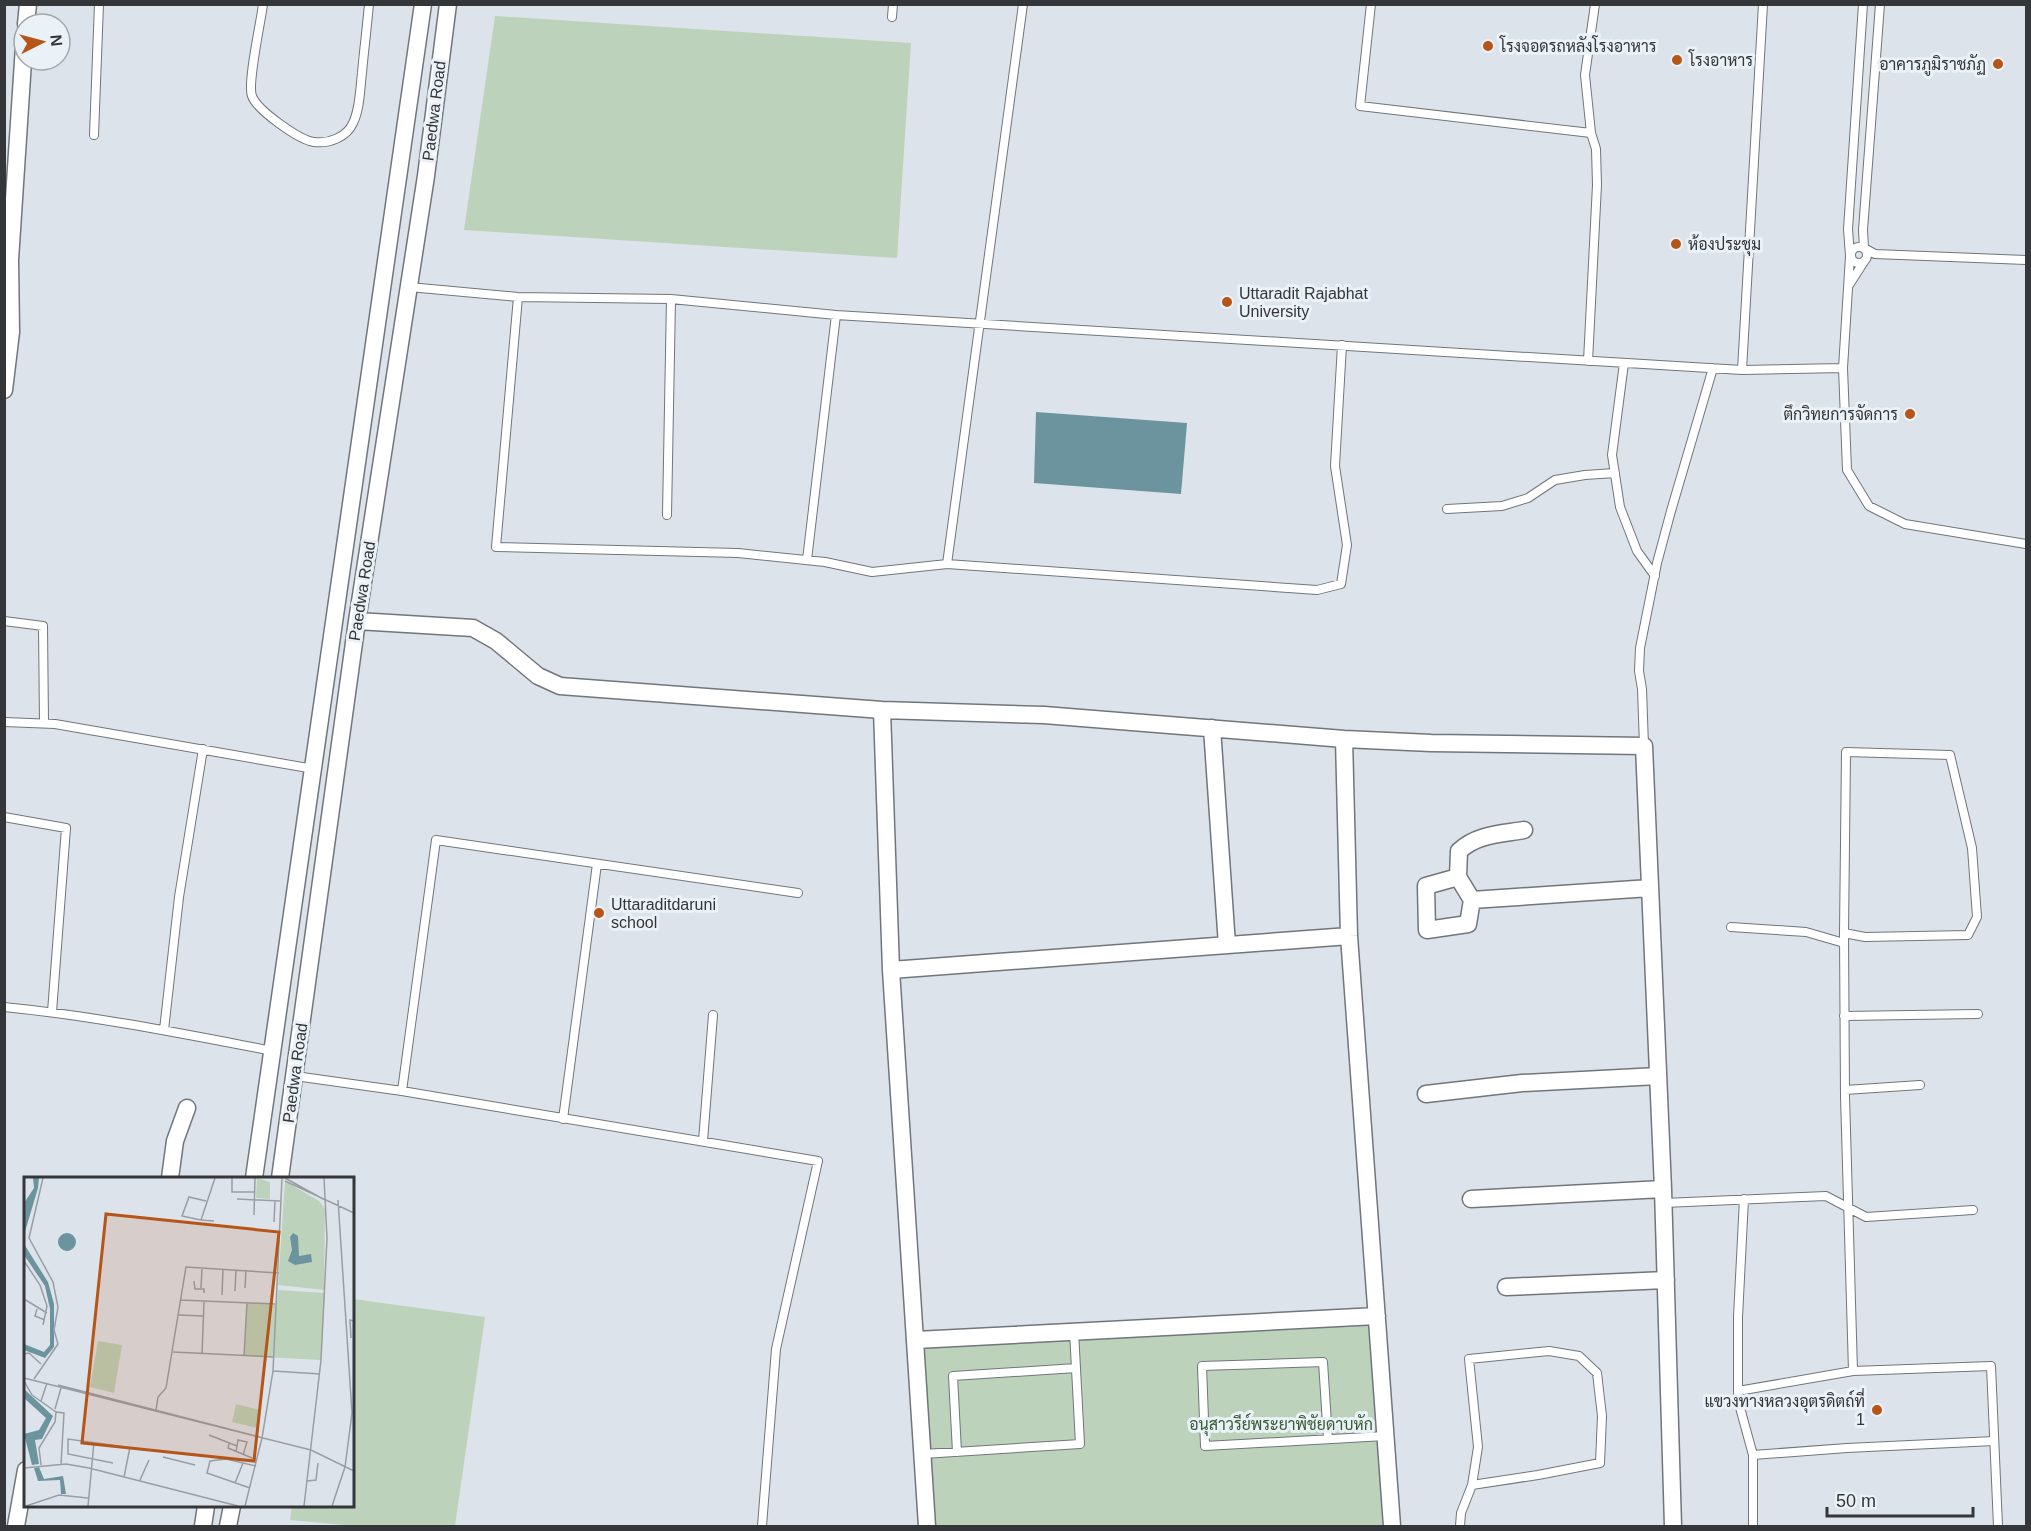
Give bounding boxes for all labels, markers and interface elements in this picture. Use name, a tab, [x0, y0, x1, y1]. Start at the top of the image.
north arrow	[12, 12, 72, 72]
text: N	[47, 34, 65, 47]
place label: โรงจอดรถหลังโรงอาหาร	[1499, 35, 1657, 55]
marker: โรงจอดรถหลังโรงอาหาร	[1481, 39, 1495, 53]
place label: โรงอาหาร	[1688, 49, 1753, 69]
marker: โรงอาหาร	[1670, 53, 1684, 67]
place label: อาคารภูมิราชภัฏ	[1879, 54, 1986, 76]
marker: อาคารภูมิราชภัฏ	[1991, 57, 2005, 71]
street label: Paedwa Road	[419, 60, 449, 162]
place label: ห้องประชุม	[1688, 234, 1761, 256]
marker: ห้องประชุม	[1669, 237, 1683, 251]
place label: Uttaradit Rajabhat University	[1239, 285, 1369, 320]
marker: Uttaradit Rajabhat University	[1220, 295, 1234, 309]
place label: ตึกวิทยการจัดการ	[1783, 404, 1898, 423]
marker: ตึกวิทยการจัดการ	[1903, 407, 1917, 421]
street label: Paedwa Road	[346, 540, 378, 642]
place label: Uttaraditdaruni school	[611, 896, 716, 931]
marker: Uttaraditdaruni school	[592, 906, 606, 920]
street label: Paedwa Road	[280, 1022, 310, 1124]
inset map	[24, 1177, 354, 1507]
place label: แขวงทางหลวงอุตรดิตถ์ที่ 1	[1704, 1387, 1865, 1428]
marker: แขวงทางหลวงอุตรดิตถ์ที่ 1	[1870, 1403, 1884, 1417]
park label: อนุสาวรีย์พระยาพิชัยดาบหัก	[1189, 1412, 1373, 1436]
scale bar	[1827, 1480, 1972, 1518]
text: 50 m	[1836, 1491, 1876, 1511]

